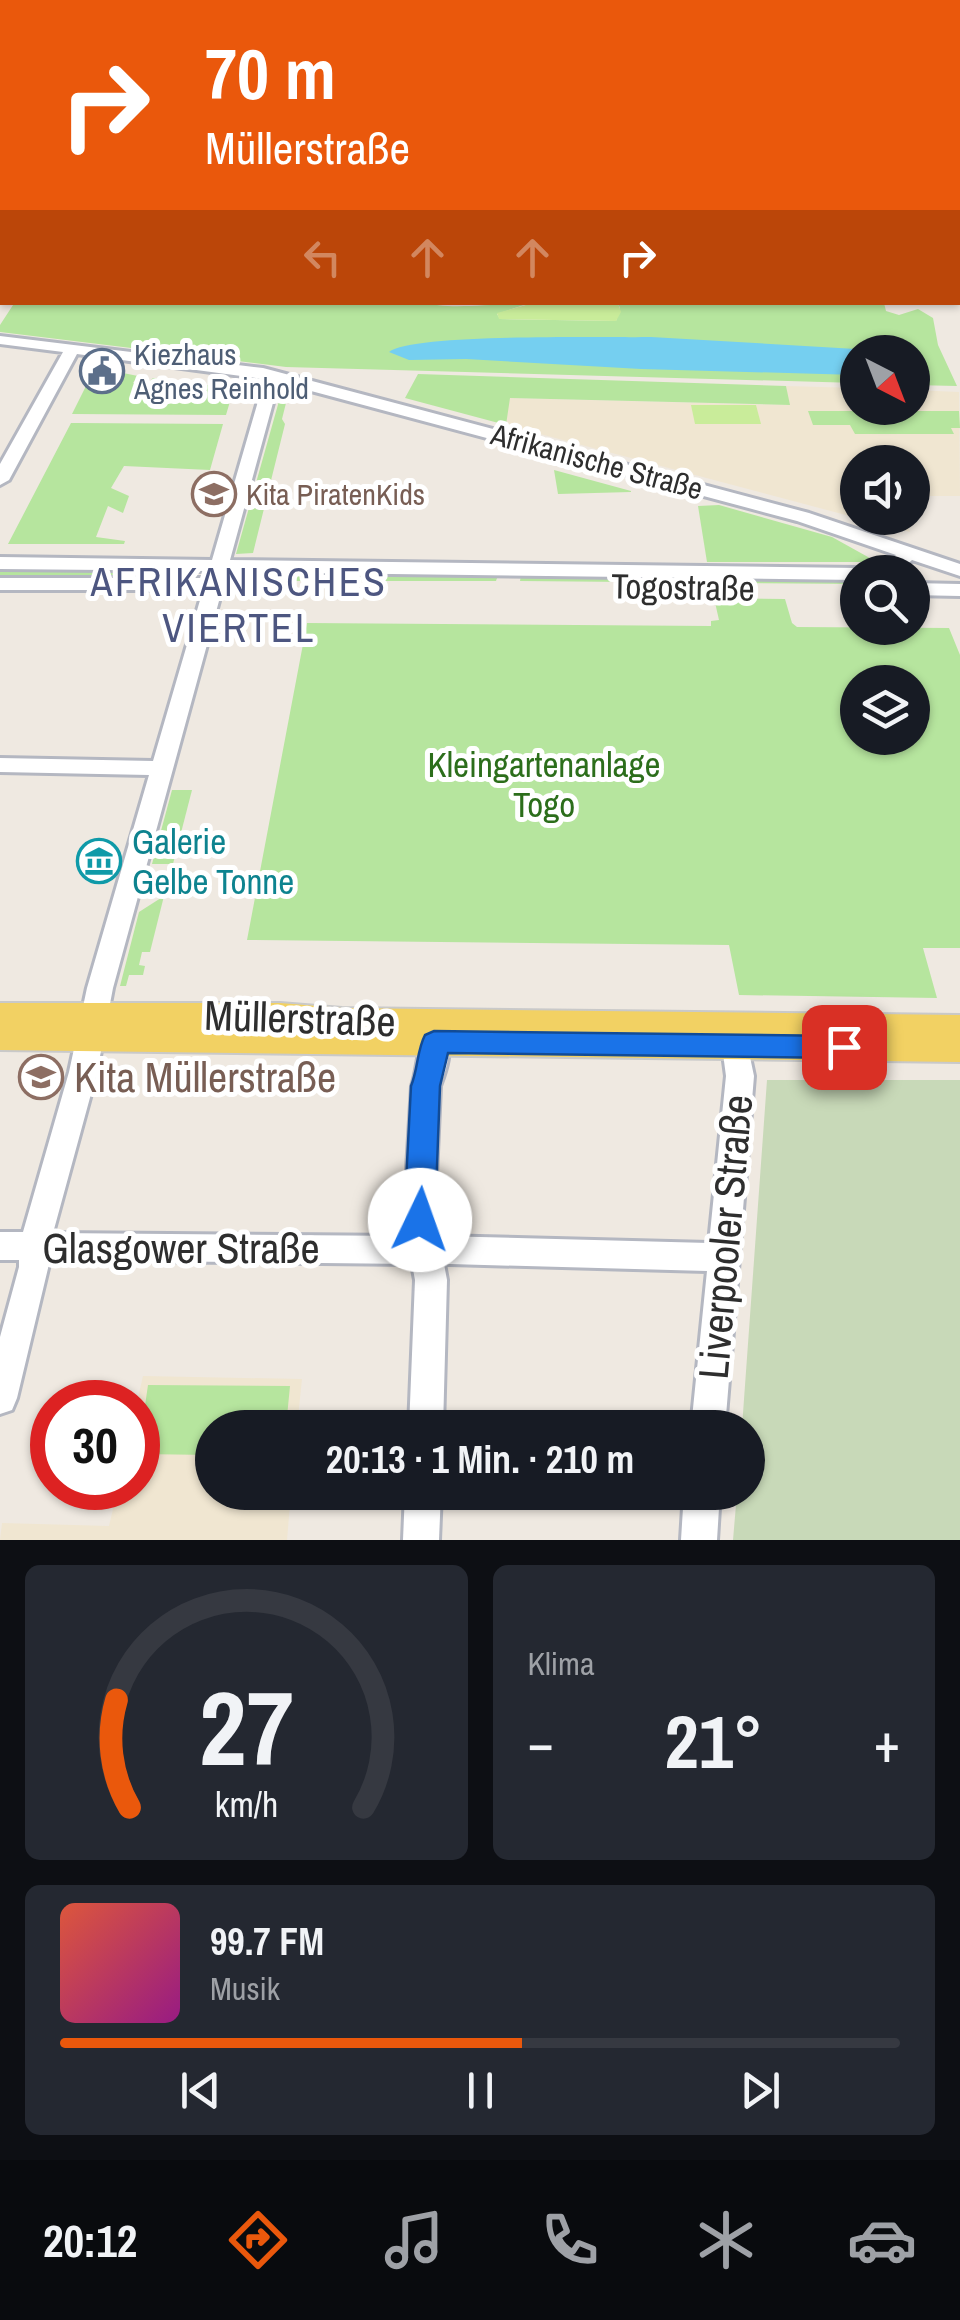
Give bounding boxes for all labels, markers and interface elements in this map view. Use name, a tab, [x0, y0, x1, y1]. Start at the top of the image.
text: 70 m	[205, 27, 336, 121]
icon: right	[40, 40, 170, 170]
text: Müllerstraße	[205, 117, 410, 178]
icon: left	[295, 230, 350, 285]
icon: ahead	[400, 230, 455, 285]
icon: ahead	[505, 230, 560, 285]
icon: right	[610, 230, 665, 285]
place label: Kiezhaus Agnes Reinhold	[133, 334, 309, 408]
north arrow	[840, 335, 930, 425]
map controls	[840, 335, 930, 755]
public building icon: Kiezhaus Agnes Reinhold	[79, 348, 125, 394]
street label: Afrikanische Straße	[486, 413, 707, 508]
button: sound	[840, 445, 930, 535]
school or university icon: Kita PiratenKids	[191, 471, 237, 517]
place label: Kita PiratenKids	[246, 474, 425, 514]
district label: AFRIKANISCHES VIERTEL	[90, 555, 387, 654]
button: search	[840, 555, 930, 645]
street label: Togostraße	[611, 562, 755, 612]
button: layers	[840, 665, 930, 755]
park label: Kleingartenanlage Togo	[428, 741, 660, 828]
place label: Galerie Gelbe Tonne	[132, 818, 294, 905]
museum icon: Galerie Gelbe Tonne	[76, 838, 122, 884]
street label: Müllerstraße	[203, 987, 397, 1049]
pin	[802, 1005, 887, 1090]
icon: arrive	[817, 1020, 872, 1075]
place label: Kita Müllerstraße	[74, 1049, 336, 1105]
school or university icon: Kita Müllerstraße	[18, 1054, 64, 1100]
street label: Liverpooler Straße	[685, 1092, 765, 1382]
position arrow	[368, 1168, 472, 1272]
street label: Glasgower Straße	[42, 1220, 320, 1276]
speed limit sign: 30	[30, 1380, 160, 1510]
text: 20:13 · 1 Min. · 210 m	[326, 1434, 634, 1485]
text: Klima	[528, 1642, 595, 1685]
text: 27	[199, 1657, 294, 1797]
text: 21°	[665, 1690, 763, 1791]
text: −	[528, 1705, 554, 1779]
text: +	[874, 1705, 900, 1779]
text: km/h	[214, 1780, 278, 1828]
text: 99.7 FM	[210, 1916, 324, 1967]
text: Musik	[210, 1967, 280, 2010]
icon: previous	[173, 2063, 228, 2118]
icon: pause	[453, 2063, 508, 2118]
icon: next	[733, 2063, 788, 2118]
icon: directions	[223, 2205, 293, 2275]
icon: music	[379, 2205, 449, 2275]
icon: phone	[535, 2205, 605, 2275]
icon: climate	[691, 2205, 761, 2275]
icon: car	[847, 2205, 917, 2275]
text: 20:12	[43, 2210, 137, 2271]

